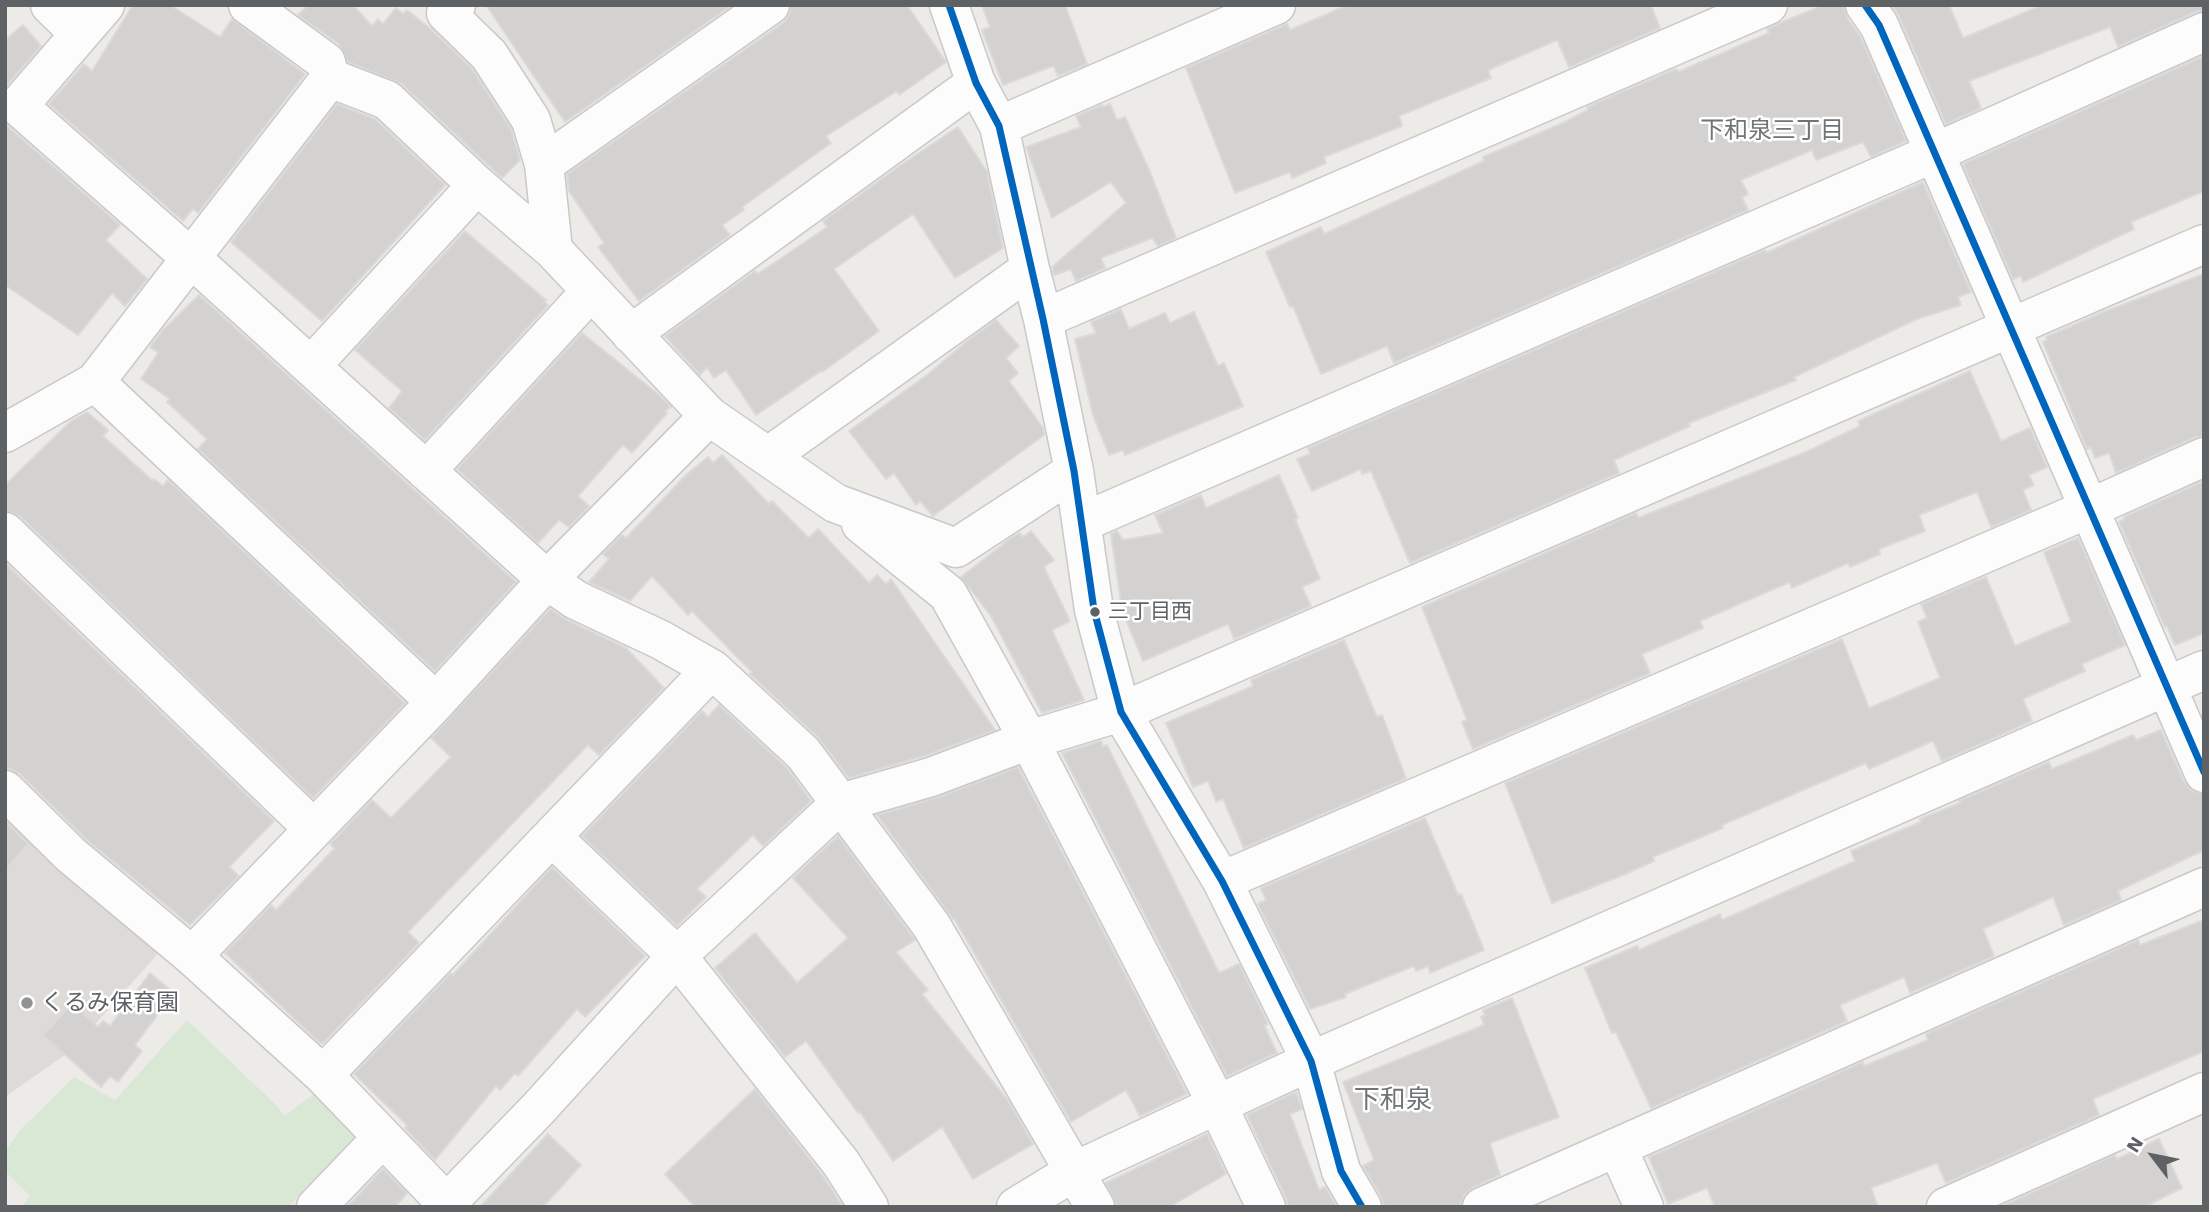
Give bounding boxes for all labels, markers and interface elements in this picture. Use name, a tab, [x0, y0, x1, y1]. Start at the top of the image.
district label: 下和泉三丁目	[1700, 117, 1844, 145]
place label: 三丁目西	[1108, 599, 1192, 625]
marker: 三丁目西	[1088, 605, 1102, 619]
place label: くるみ保育園	[41, 989, 179, 1017]
marker: くるみ保育園	[19, 995, 35, 1011]
district label: 下和泉	[1354, 1084, 1432, 1116]
north arrow	[2118, 1121, 2188, 1191]
text: N	[2121, 1133, 2148, 1157]

